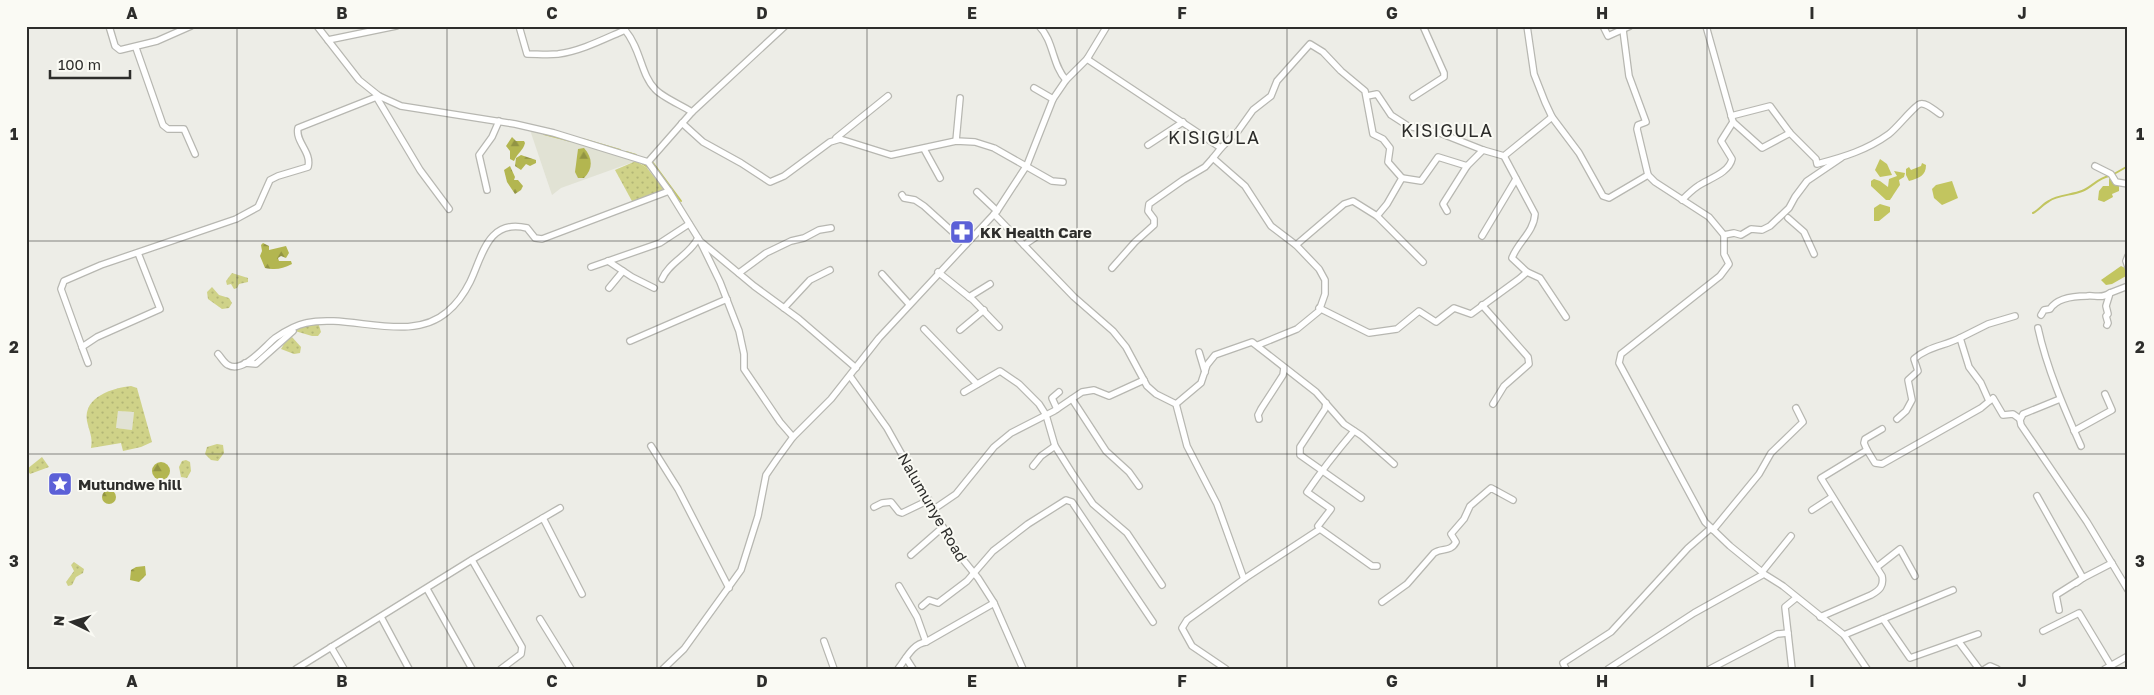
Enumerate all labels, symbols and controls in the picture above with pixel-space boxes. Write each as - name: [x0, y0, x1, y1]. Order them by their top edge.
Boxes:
- text: A: [126, 3, 138, 23]
- text: B: [336, 3, 348, 23]
- text: C: [546, 3, 558, 23]
- text: D: [756, 3, 768, 23]
- text: E: [967, 3, 977, 23]
- text: F: [1177, 3, 1187, 23]
- text: G: [1386, 3, 1398, 23]
- text: H: [1596, 3, 1608, 23]
- text: I: [1809, 3, 1815, 23]
- text: J: [2017, 3, 2027, 23]
- scale bar: [50, 48, 130, 80]
- text: 100 m: [58, 55, 101, 73]
- district label: KISIGULA: [1401, 119, 1493, 141]
- text: 1: [10, 124, 18, 144]
- text: 1: [2136, 124, 2144, 144]
- district label: KISIGULA: [1168, 126, 1260, 148]
- pharmacy icon: KK Health Care: [949, 219, 975, 245]
- place label: KK Health Care: [980, 223, 1092, 241]
- text: 2: [9, 337, 19, 357]
- text: 2: [2135, 337, 2145, 357]
- street label: Nalumunye Road: [895, 450, 971, 564]
- place icon: Mutundwe hill: [47, 471, 73, 497]
- place label: Mutundwe hill: [78, 475, 182, 493]
- text: 3: [9, 551, 19, 571]
- text: 3: [2135, 551, 2145, 571]
- north arrow: [48, 598, 98, 648]
- text: N: [50, 615, 67, 627]
- text: A: [126, 671, 138, 691]
- text: B: [336, 671, 348, 691]
- text: C: [546, 671, 558, 691]
- text: D: [756, 671, 768, 691]
- text: E: [967, 671, 977, 691]
- text: F: [1177, 671, 1187, 691]
- text: G: [1386, 671, 1398, 691]
- text: H: [1596, 671, 1608, 691]
- text: I: [1809, 671, 1815, 691]
- text: J: [2017, 671, 2027, 691]

